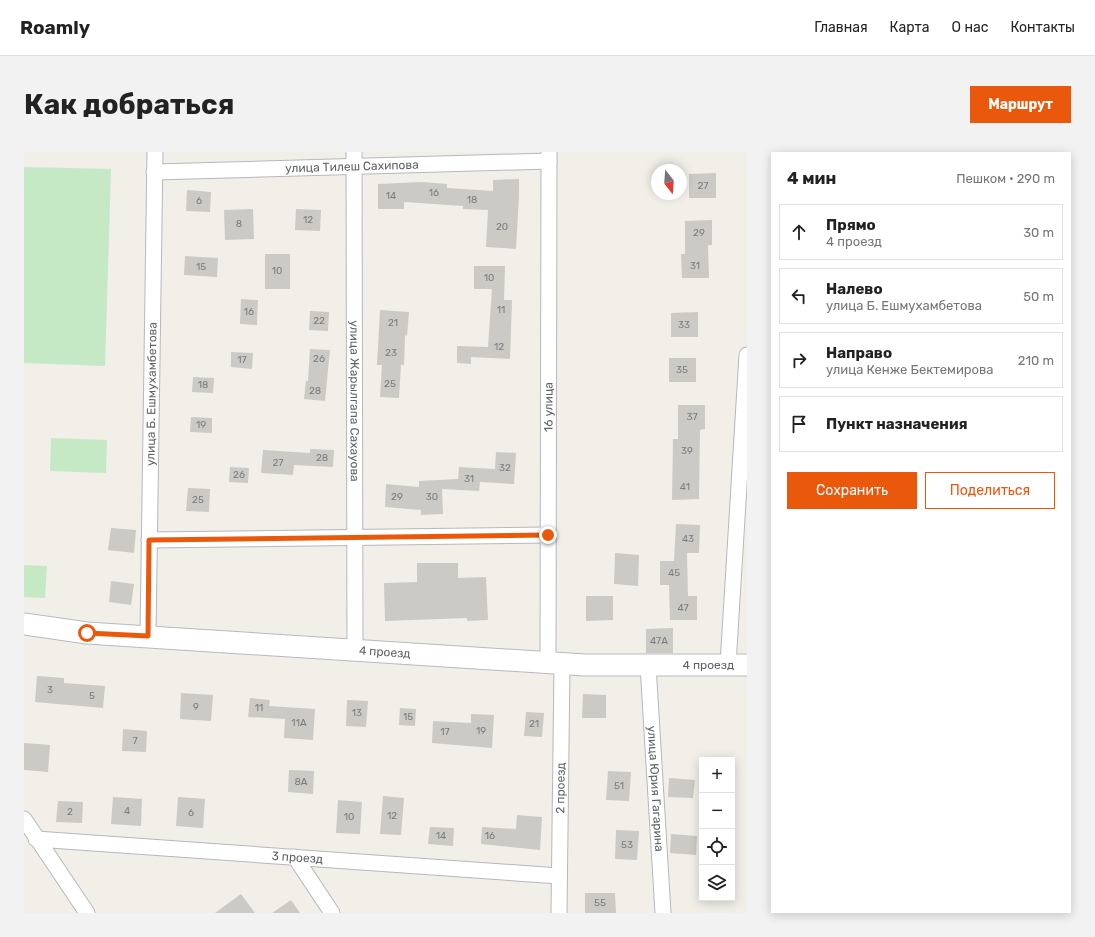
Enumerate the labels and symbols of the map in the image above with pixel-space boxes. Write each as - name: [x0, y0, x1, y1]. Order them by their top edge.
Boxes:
- street label: улица Тилеш Сахипова: [285, 158, 419, 175]
- north arrow: [651, 164, 687, 200]
- house number: 27: [698, 180, 709, 192]
- house number: 16: [429, 187, 439, 199]
- house number: 14: [386, 190, 396, 202]
- house number: 18: [467, 194, 477, 206]
- house number: 6: [196, 195, 202, 207]
- house number: 12: [303, 214, 313, 226]
- house number: 8: [236, 218, 242, 230]
- house number: 20: [496, 221, 508, 233]
- house number: 29: [693, 227, 705, 239]
- house number: 31: [690, 260, 700, 272]
- house number: 15: [196, 261, 206, 273]
- house number: 10: [272, 265, 282, 277]
- house number: 10: [484, 272, 494, 284]
- house number: 11: [497, 304, 505, 316]
- house number: 16: [244, 306, 254, 318]
- house number: 22: [313, 315, 325, 327]
- house number: 21: [388, 317, 398, 329]
- house number: 33: [678, 319, 690, 331]
- street label: улица Жарылгапа Сахауова: [347, 320, 362, 482]
- street label: улица Б. Ешмухамбетова: [143, 322, 160, 466]
- house number: 12: [494, 341, 504, 353]
- house number: 23: [385, 347, 397, 359]
- house number: 26: [313, 353, 325, 365]
- house number: 17: [237, 354, 247, 366]
- house number: 35: [676, 364, 688, 376]
- house number: 25: [384, 378, 396, 390]
- house number: 18: [198, 379, 208, 391]
- street label: 16 улица: [541, 382, 556, 432]
- house number: 28: [309, 385, 321, 397]
- house number: 37: [686, 411, 698, 423]
- house number: 19: [196, 419, 206, 431]
- house number: 39: [681, 445, 693, 457]
- house number: 28: [316, 452, 328, 464]
- house number: 27: [273, 457, 284, 469]
- house number: 32: [499, 462, 511, 474]
- house number: 26: [233, 469, 245, 481]
- house number: 31: [464, 473, 474, 485]
- house number: 41: [680, 481, 690, 493]
- house number: 29: [391, 491, 403, 503]
- house number: 30: [426, 491, 438, 503]
- house number: 25: [192, 494, 204, 506]
- route end: [539, 526, 557, 544]
- house number: 43: [682, 533, 694, 545]
- house number: 45: [668, 567, 680, 579]
- house number: 47: [677, 602, 689, 614]
- route start: [78, 624, 96, 642]
- house number: 47А: [650, 635, 668, 647]
- street label: 4 проезд: [359, 643, 411, 661]
- street label: 4 проезд: [683, 658, 734, 672]
- house number: 3: [47, 684, 53, 696]
- house number: 5: [89, 690, 95, 702]
- house number: 9: [193, 701, 199, 713]
- house number: 11: [255, 702, 263, 714]
- house number: 13: [352, 707, 362, 719]
- house number: 15: [403, 711, 413, 723]
- house number: 11А: [291, 717, 307, 729]
- house number: 21: [529, 718, 539, 730]
- house number: 19: [476, 725, 486, 737]
- street label: улица Юрия Гагарина: [645, 725, 666, 852]
- house number: 17: [440, 726, 450, 738]
- house number: 7: [132, 735, 138, 747]
- street label: 2 проезд: [553, 762, 568, 814]
- house number: 8А: [294, 776, 308, 788]
- house number: 51: [614, 780, 624, 792]
- house number: 4: [124, 805, 130, 817]
- house number: 2: [67, 806, 73, 818]
- house number: 6: [188, 807, 194, 819]
- house number: 12: [387, 810, 397, 822]
- house number: 10: [344, 811, 354, 823]
- house number: 14: [436, 830, 446, 842]
- house number: 16: [485, 830, 495, 842]
- house number: 53: [621, 839, 633, 851]
- street label: 3 проезд: [271, 849, 323, 866]
- house number: 55: [594, 897, 606, 909]

